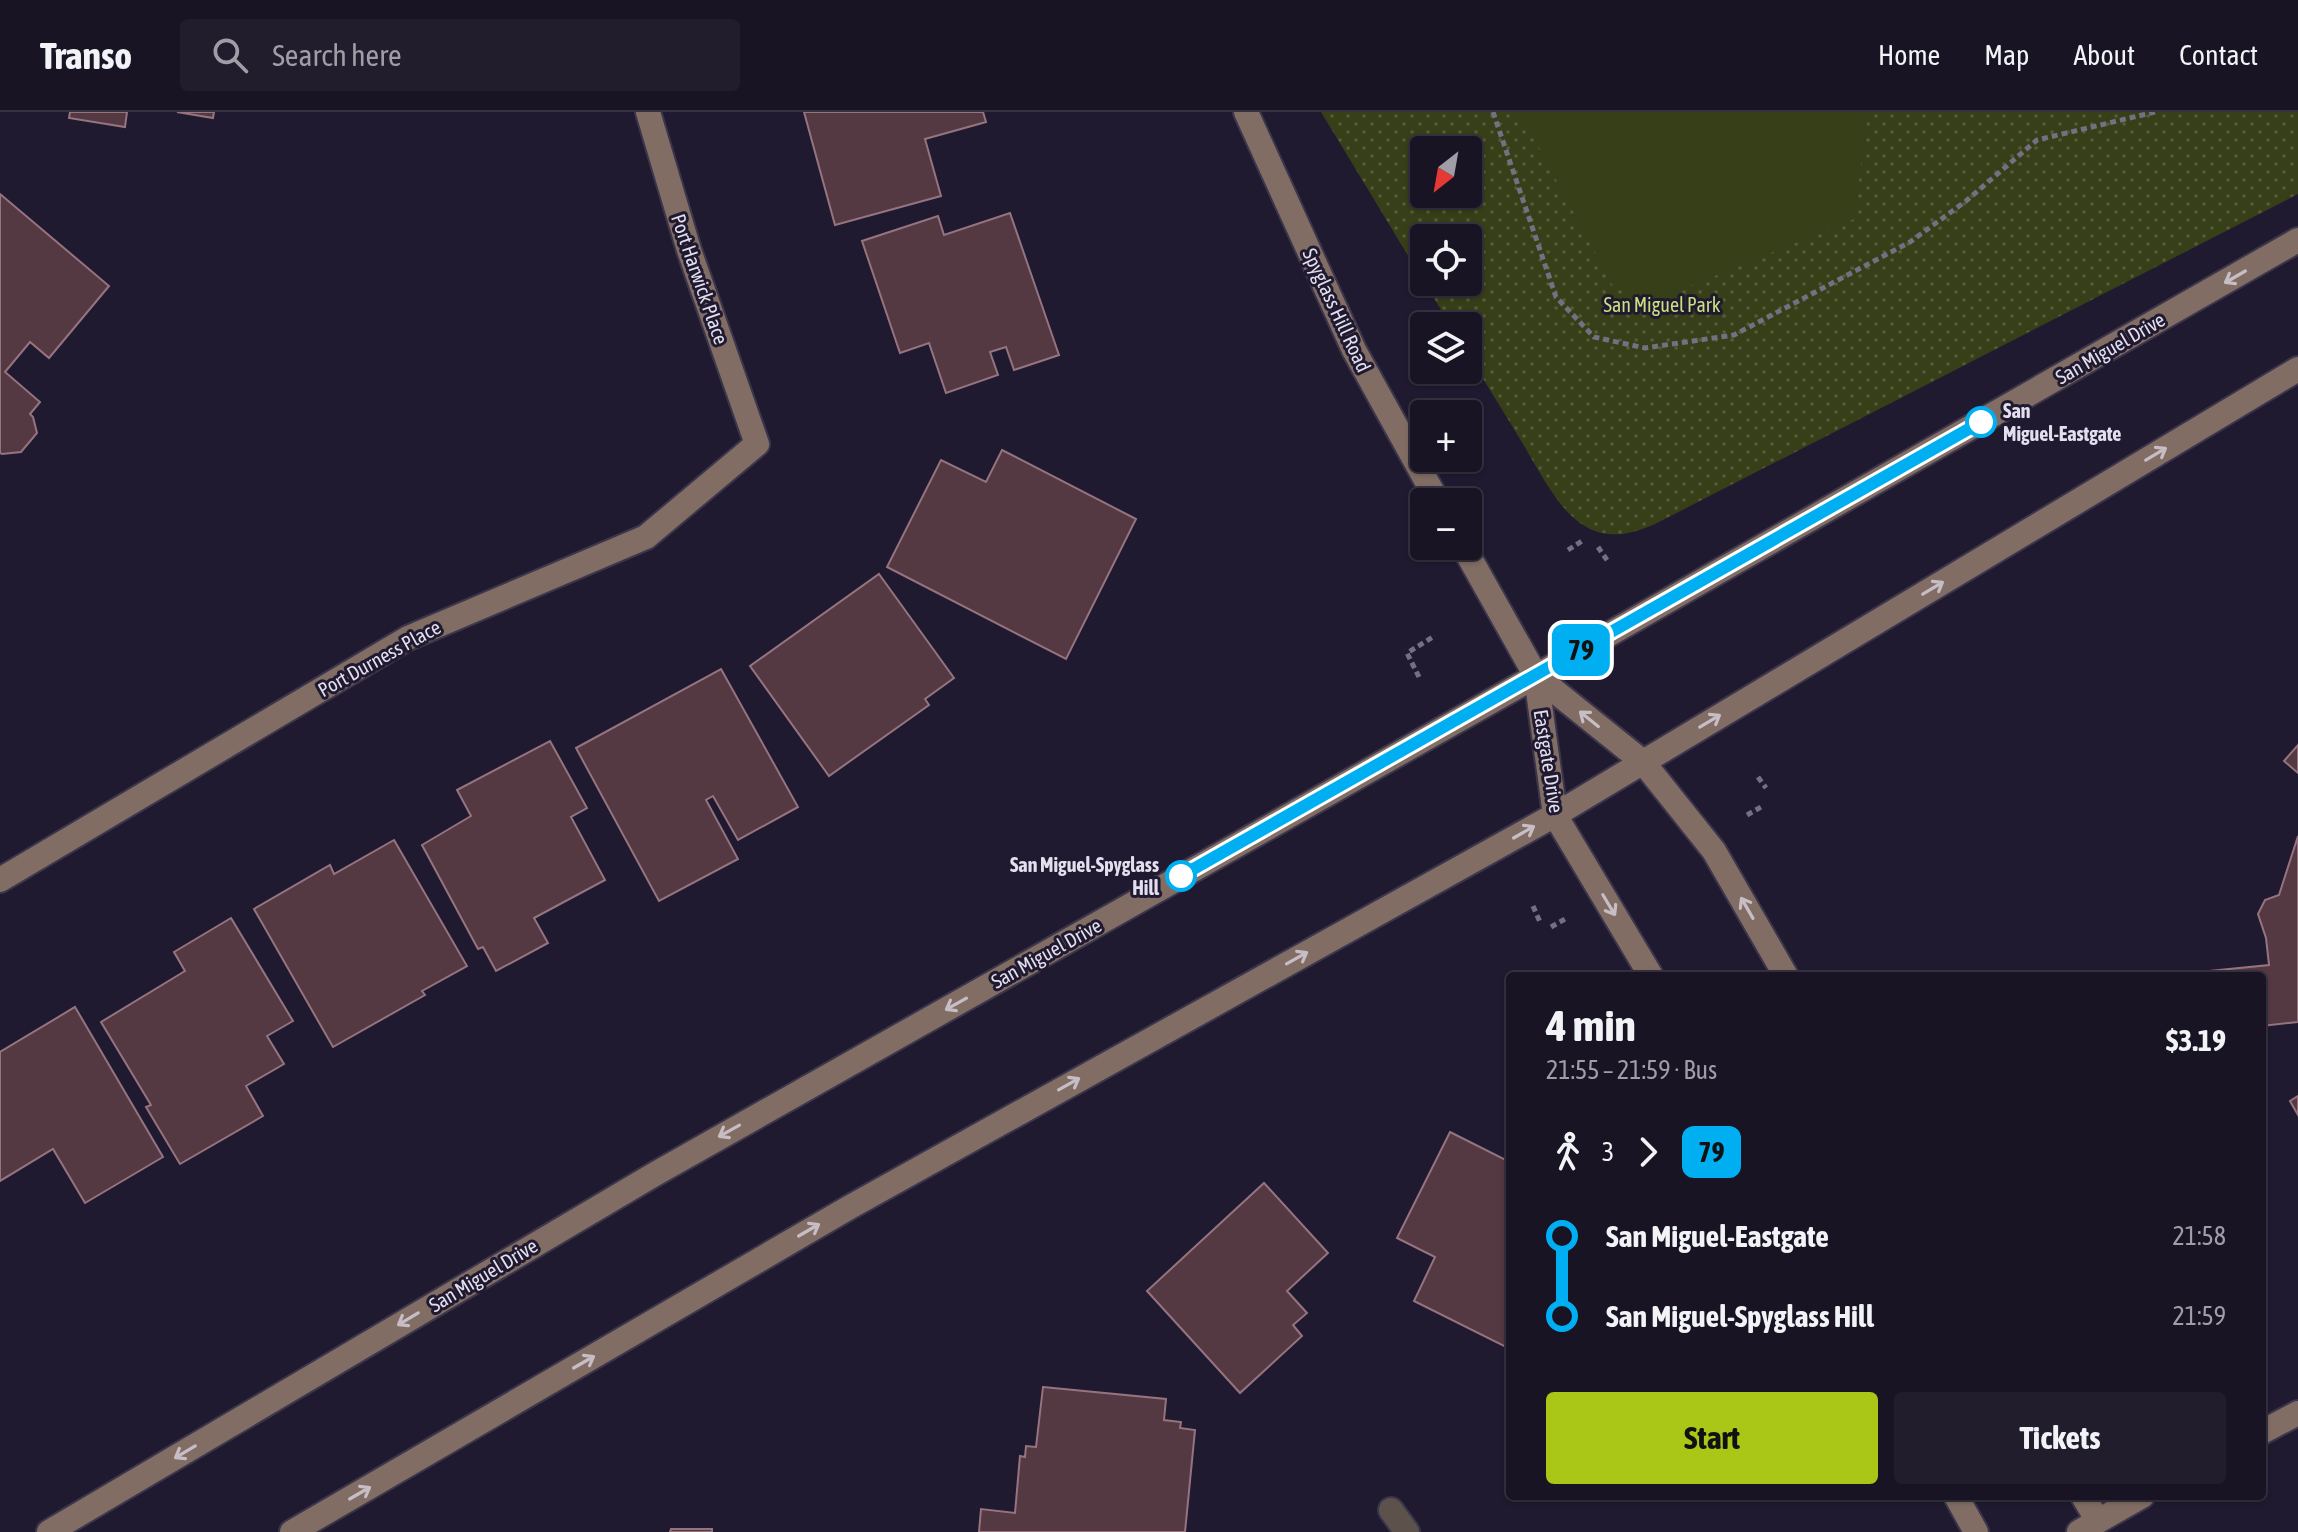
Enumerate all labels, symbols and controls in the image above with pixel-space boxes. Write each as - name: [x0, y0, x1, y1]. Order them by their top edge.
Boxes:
- search box: [180, 19, 740, 91]
- icon: search: [208, 33, 252, 77]
- text: Transo: [40, 34, 132, 77]
- text: Search here: [272, 38, 402, 72]
- text: Home: [1878, 39, 1940, 71]
- text: Map: [1984, 39, 2029, 71]
- text: About: [2073, 39, 2135, 71]
- text: Contact: [2179, 39, 2258, 71]
- north arrow: [1410, 136, 1482, 208]
- map controls: [1410, 136, 1482, 560]
- street label: Port Harwick Place: [667, 211, 733, 347]
- button: locate: [1410, 224, 1482, 296]
- street label: Spyglass Hill Road: [1298, 245, 1376, 375]
- one-way arrow: [2223, 270, 2247, 285]
- park label: San Miguel Park: [1604, 293, 1721, 316]
- street label: San Miguel Drive: [2051, 307, 2169, 389]
- button: layers: [1410, 312, 1482, 384]
- place label: San Miguel-Eastgate: [2003, 399, 2121, 445]
- button: +: [1410, 400, 1482, 472]
- marker: San Miguel-Eastgate: [1966, 407, 1996, 437]
- one-way arrow: [2144, 446, 2167, 462]
- button: −: [1410, 488, 1482, 560]
- one-way arrow: [1921, 579, 1944, 595]
- street label: Port Durness Place: [314, 615, 444, 701]
- line badge: 79: [1545, 624, 1617, 676]
- text: 79: [1568, 634, 1594, 666]
- street label: Eastgate Drive: [1529, 708, 1569, 814]
- one-way arrow: [1579, 710, 1600, 728]
- one-way arrow: [1698, 713, 1721, 729]
- one-way arrow: [1512, 824, 1536, 839]
- place label: San Miguel-Spyglass Hill: [1010, 853, 1160, 899]
- marker: San Miguel-Spyglass Hill: [1166, 861, 1196, 891]
- one-way arrow: [1602, 893, 1617, 917]
- one-way arrow: [1739, 897, 1755, 920]
- street label: San Miguel Drive: [987, 913, 1105, 993]
- one-way arrow: [1285, 950, 1308, 966]
- one-way arrow: [945, 996, 968, 1012]
- text: 4 min: [1546, 1000, 1636, 1050]
- text: $3.19: [2166, 1023, 2226, 1057]
- text: 21:55 – 21:59 · Bus: [1546, 1055, 1717, 1085]
- one-way arrow: [1057, 1076, 1081, 1091]
- one-way arrow: [718, 1124, 742, 1140]
- icon: walk: [1546, 1130, 1590, 1174]
- icon: forward: [1626, 1130, 1670, 1174]
- text: 79: [1698, 1136, 1725, 1168]
- text: 3: [1602, 1137, 1614, 1167]
- text: San Miguel-Eastgate: [1606, 1219, 1829, 1253]
- text: 21:58: [2172, 1221, 2226, 1251]
- one-way arrow: [797, 1222, 820, 1238]
- street label: San Miguel Drive: [425, 1234, 541, 1316]
- text: San Miguel-Spyglass Hill: [1606, 1299, 1874, 1333]
- text: 21:59: [2172, 1301, 2226, 1331]
- one-way arrow: [397, 1312, 420, 1328]
- one-way arrow: [572, 1354, 595, 1370]
- button: Start: [1546, 1392, 1878, 1484]
- button: Tickets: [1894, 1392, 2226, 1484]
- one-way arrow: [174, 1444, 197, 1460]
- one-way arrow: [348, 1485, 371, 1501]

